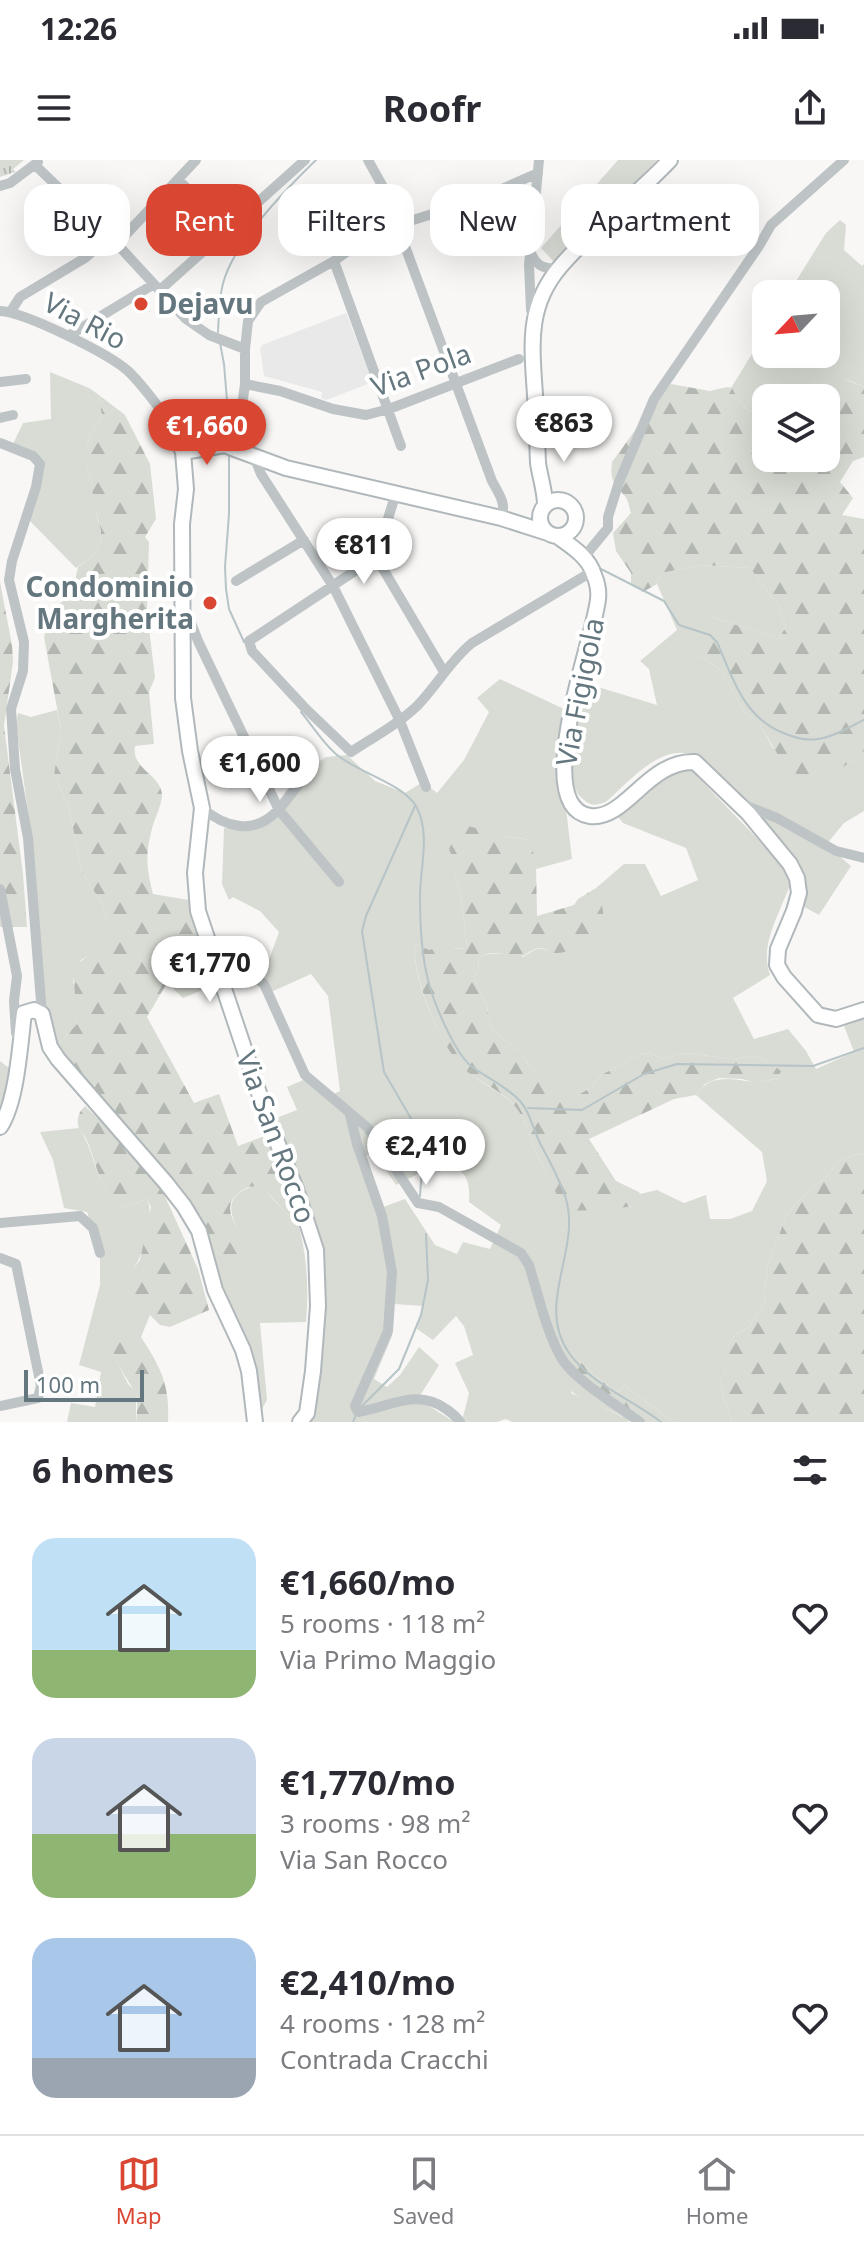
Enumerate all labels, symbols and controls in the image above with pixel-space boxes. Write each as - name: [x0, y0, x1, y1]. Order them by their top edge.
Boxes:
- text: 12:26: [40, 8, 117, 49]
- text: Roofr: [383, 84, 481, 133]
- icon: menu: [32, 86, 76, 130]
- icon: share: [788, 86, 832, 130]
- chip: Buy: [24, 184, 130, 256]
- chip: Rent: [146, 184, 262, 256]
- chip: Filters: [278, 184, 414, 256]
- chip: New: [430, 184, 545, 256]
- chip: Apartment: [561, 184, 759, 256]
- north arrow: [752, 280, 840, 368]
- map controls: [752, 280, 840, 472]
- street label: Via Rio: [37, 283, 134, 358]
- place label: Dejavu: [157, 284, 254, 322]
- marker: Dejavu: [132, 295, 150, 313]
- street label: Via Pola: [365, 333, 476, 405]
- button: layers: [752, 384, 840, 472]
- pin: €863: [517, 396, 611, 464]
- pin: €1,660: [142, 399, 272, 467]
- text: €863: [534, 404, 594, 440]
- text: €1,660: [166, 407, 248, 443]
- pin: €811: [317, 518, 411, 586]
- text: €811: [334, 526, 394, 562]
- place label: Condominio Margherita: [25, 567, 194, 637]
- marker: Condominio Margherita: [201, 594, 219, 612]
- street label: Via Figigola: [546, 614, 612, 769]
- pin: €1,600: [195, 736, 325, 804]
- text: €1,600: [219, 744, 301, 780]
- pin: €1,770: [145, 936, 275, 1004]
- text: €1,770: [169, 944, 251, 980]
- street label: Via San Rocco: [228, 1045, 326, 1228]
- pin: €2,410: [361, 1119, 491, 1187]
- text: €2,410: [385, 1127, 467, 1163]
- scale bar: [24, 1366, 144, 1402]
- text: 100 m: [36, 1369, 100, 1399]
- text: 6 homes: [32, 1447, 174, 1493]
- icon: filters: [788, 1448, 832, 1492]
- text: €1,660/mo: [280, 1559, 455, 1605]
- icon: home: [96, 1570, 192, 1666]
- icon: heart: [788, 1596, 832, 1640]
- text: 5 rooms · 118 m²: [280, 1605, 485, 1641]
- text: Via Primo Maggio: [280, 1641, 496, 1677]
- text: €1,770/mo: [280, 1759, 455, 1805]
- icon: home: [96, 1770, 192, 1866]
- icon: heart: [788, 1796, 832, 1840]
- text: 3 rooms · 98 m²: [280, 1805, 470, 1841]
- text: Via San Rocco: [280, 1841, 448, 1877]
- text: €2,410/mo: [280, 1959, 455, 2005]
- icon: home: [96, 1970, 192, 2066]
- icon: heart: [788, 1996, 832, 2040]
- text: 4 rooms · 128 m²: [280, 2005, 485, 2041]
- text: Contrada Cracchi: [280, 2041, 489, 2077]
- tab: Map: [116, 2152, 162, 2230]
- tab: Saved: [393, 2152, 454, 2230]
- tab: Home: [686, 2152, 748, 2230]

